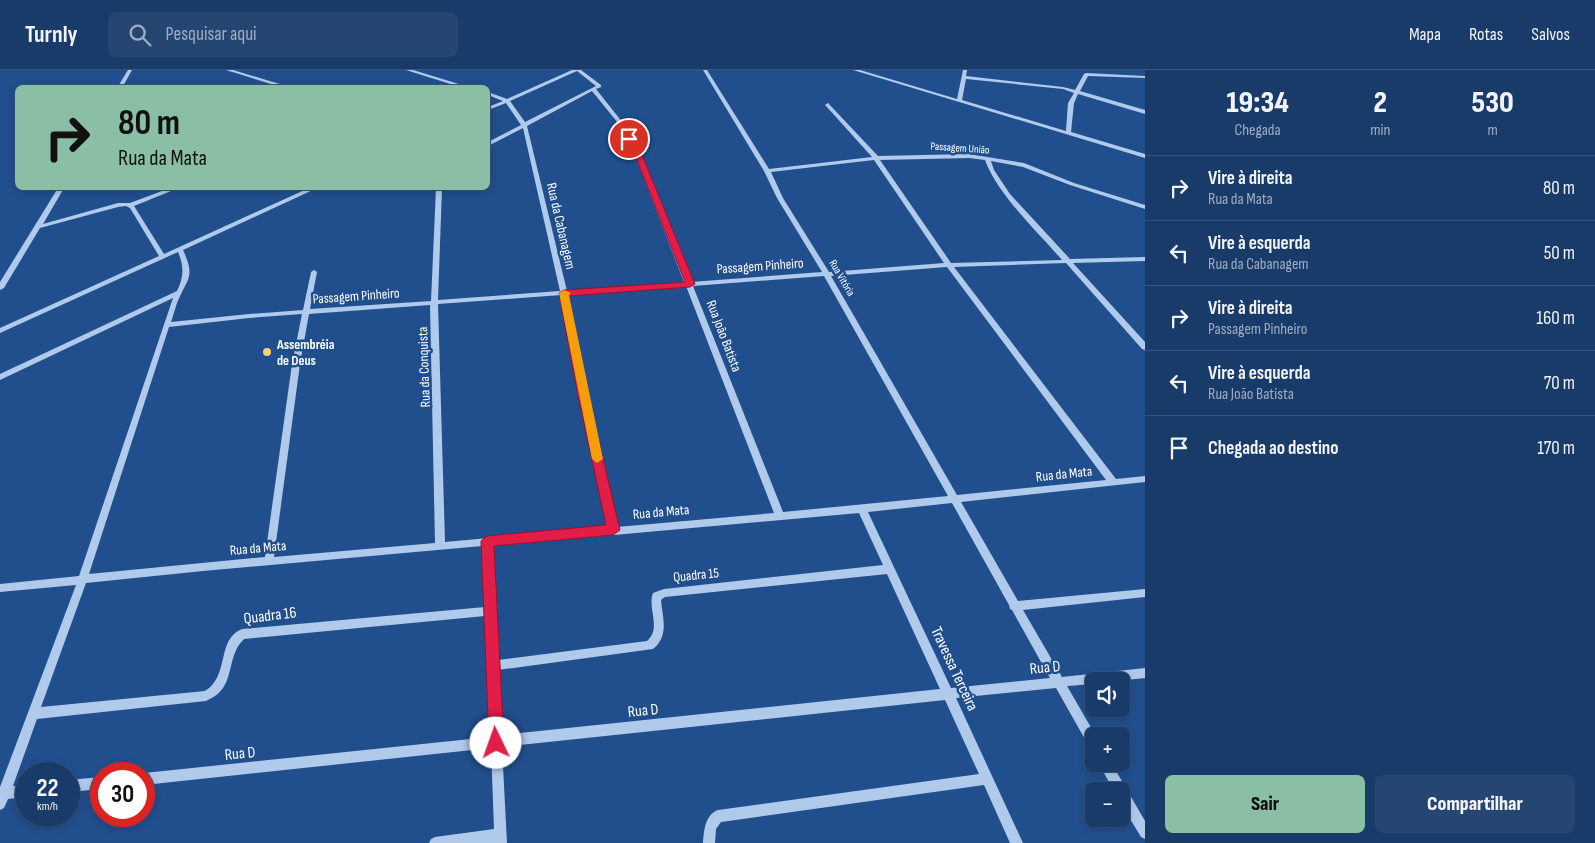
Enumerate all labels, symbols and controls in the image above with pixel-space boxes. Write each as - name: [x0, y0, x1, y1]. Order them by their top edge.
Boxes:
- search box: [108, 12, 458, 57]
- text: Turnly: [25, 20, 78, 49]
- icon: search: [126, 21, 154, 49]
- text: Pesquisar aqui: [166, 23, 257, 46]
- text: Mapa: [1409, 24, 1441, 45]
- text: Rotas: [1469, 24, 1503, 45]
- text: Salvos: [1531, 24, 1570, 45]
- text: 19:34: [1226, 85, 1289, 121]
- text: 2: [1373, 85, 1387, 121]
- text: 530: [1472, 85, 1514, 121]
- text: 80 m: [118, 102, 180, 145]
- icon: right: [35, 105, 100, 170]
- pin: [608, 118, 650, 160]
- text: Chegada: [1234, 121, 1281, 140]
- text: min: [1370, 121, 1390, 140]
- text: m: [1487, 121, 1498, 140]
- icon: arrive: [615, 125, 643, 153]
- street label: Passagem União: [930, 139, 990, 157]
- text: Rua da Mata: [118, 145, 207, 172]
- text: Vire à direita: [1208, 167, 1292, 190]
- icon: right: [1165, 174, 1193, 202]
- text: 80 m: [1543, 177, 1575, 200]
- street label: Rua da Cabanagem: [543, 181, 579, 271]
- text: Rua da Mata: [1208, 190, 1273, 209]
- text: Vire à esquerda: [1208, 232, 1310, 255]
- icon: left: [1165, 239, 1193, 267]
- text: 50 m: [1544, 242, 1575, 265]
- street label: Passagem Pinheiro: [716, 254, 804, 278]
- text: Rua da Cabanagem: [1208, 255, 1309, 274]
- street label: Rua Vitória: [826, 257, 858, 299]
- street label: Passagem Pinheiro: [312, 284, 400, 308]
- text: Vire à direita: [1208, 297, 1292, 320]
- street label: Rua João Batista: [703, 298, 745, 374]
- icon: right: [1165, 304, 1193, 332]
- text: 160 m: [1536, 307, 1575, 330]
- text: Passagem Pinheiro: [1208, 320, 1308, 339]
- street label: Rua da Conquista: [414, 326, 434, 408]
- place label: Assembréia de Deus: [276, 336, 335, 369]
- marker: Assembréia de Deus: [261, 346, 273, 358]
- text: Vire à esquerda: [1208, 362, 1310, 385]
- icon: left: [1165, 369, 1193, 397]
- text: 70 m: [1544, 372, 1575, 395]
- text: Rua João Batista: [1208, 385, 1294, 404]
- icon: arrive: [1165, 434, 1193, 462]
- text: Chegada ao destino: [1208, 437, 1338, 460]
- text: 170 m: [1537, 437, 1575, 460]
- street label: Rua da Mata: [1035, 463, 1093, 485]
- street label: Rua da Mata: [632, 501, 690, 523]
- street label: Rua da Mata: [229, 537, 287, 559]
- street label: Quadra 15: [672, 564, 720, 586]
- street label: Quadra 16: [243, 603, 297, 629]
- street label: Travessa Terceira: [926, 624, 982, 714]
- street label: Rua D: [1029, 657, 1061, 679]
- map controls: [1085, 672, 1130, 827]
- button: sound: [1085, 672, 1130, 717]
- street label: Rua D: [627, 700, 659, 722]
- position arrow: [469, 716, 521, 768]
- button: +: [1085, 727, 1130, 772]
- street label: Rua D: [224, 743, 256, 765]
- speed limit sign: 30: [90, 762, 155, 827]
- text: 22: [37, 773, 58, 804]
- button: Sair: [1165, 775, 1365, 833]
- button: Compartilhar: [1375, 775, 1575, 833]
- button: −: [1085, 782, 1130, 827]
- text: km/h: [37, 799, 58, 814]

